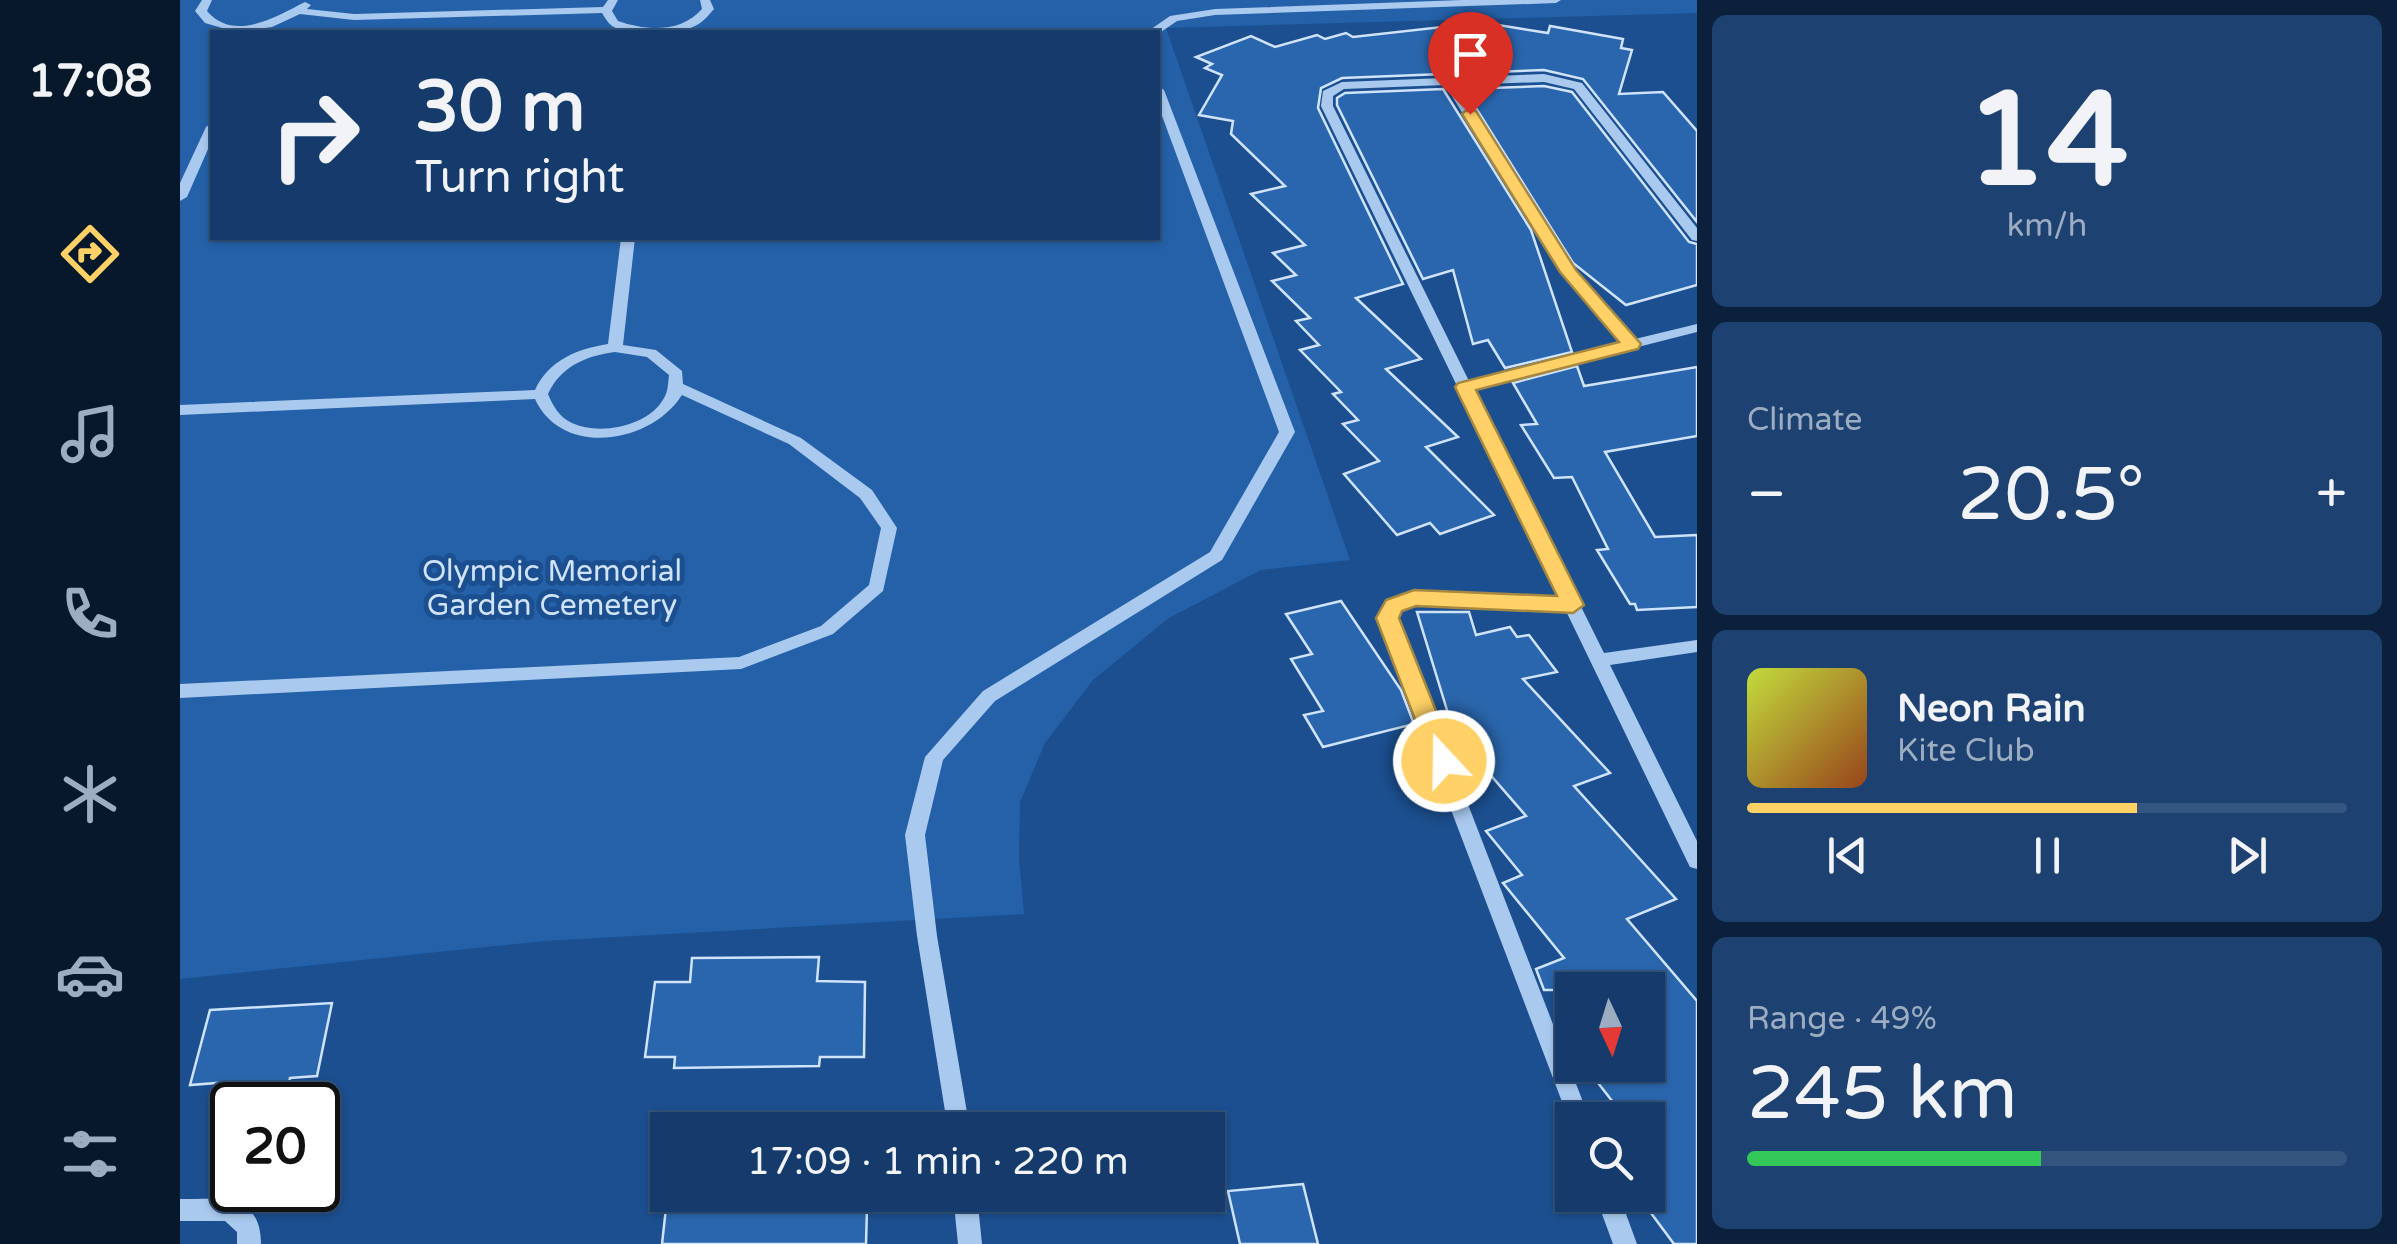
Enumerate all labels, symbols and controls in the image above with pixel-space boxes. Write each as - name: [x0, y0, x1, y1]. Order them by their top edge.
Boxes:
- pin: [1428, 12, 1513, 115]
- icon: arrive: [1443, 27, 1498, 82]
- text: 17:08: [28, 55, 152, 109]
- text: 14: [1965, 64, 2129, 220]
- text: 30 m: [415, 66, 585, 150]
- icon: right: [250, 70, 380, 200]
- text: Turn right: [415, 151, 624, 205]
- text: km/h: [2007, 207, 2087, 245]
- icon: directions: [55, 219, 125, 289]
- icon: music: [55, 399, 125, 469]
- text: Climate: [1747, 401, 1862, 439]
- text: 20.5°: [1957, 450, 2145, 540]
- text: −: [1747, 462, 1786, 528]
- text: +: [2316, 462, 2347, 528]
- park label: Olympic Memorial Garden Cemetery: [422, 553, 682, 624]
- icon: phone: [55, 579, 125, 649]
- text: Neon Rain: [1897, 686, 2086, 732]
- position arrow: [1392, 709, 1496, 813]
- text: Kite Club: [1897, 732, 2035, 770]
- icon: climate: [55, 759, 125, 829]
- icon: previous: [1820, 828, 1875, 883]
- icon: pause: [2020, 828, 2075, 883]
- icon: next: [2220, 828, 2275, 883]
- icon: car: [55, 939, 125, 1009]
- north arrow: [1555, 972, 1665, 1082]
- map controls: [1555, 972, 1665, 1212]
- text: Range · 49%: [1747, 1000, 1937, 1038]
- text: 245 km: [1747, 1049, 2018, 1139]
- speed limit sign: 20: [210, 1082, 340, 1212]
- button: search: [1555, 1102, 1665, 1212]
- icon: filters: [55, 1119, 125, 1189]
- text: 17:09 · 1 min · 220 m: [746, 1139, 1129, 1185]

